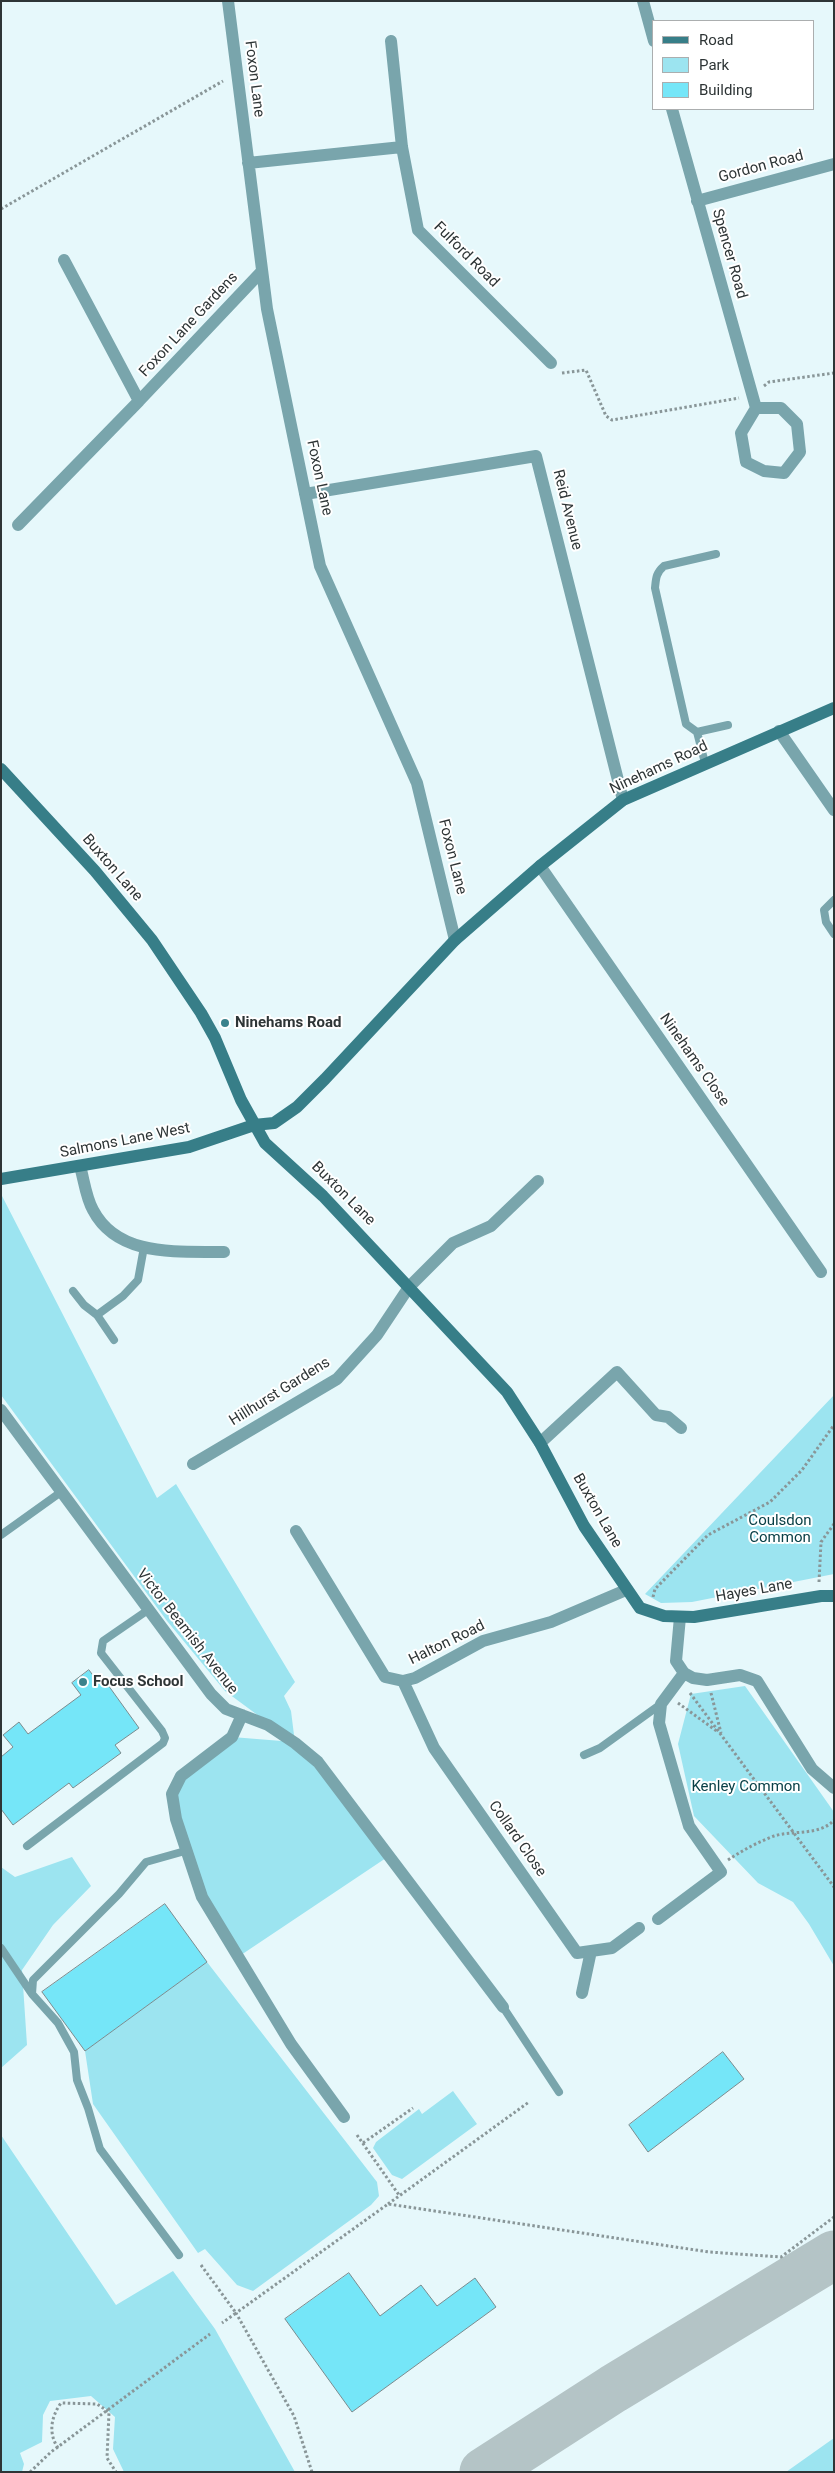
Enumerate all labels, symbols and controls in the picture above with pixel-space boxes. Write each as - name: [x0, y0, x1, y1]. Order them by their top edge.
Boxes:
- legend: [652, 20, 815, 110]
- text: Road: [699, 31, 733, 49]
- street label: Foxon Lane: [240, 40, 268, 118]
- text: Park: [699, 56, 729, 74]
- text: Building: [699, 81, 753, 99]
- street label: Gordon Road: [717, 147, 805, 187]
- street label: Spencer Road: [708, 207, 750, 301]
- street label: Fulford Road: [429, 218, 503, 292]
- street label: Foxon Lane Gardens: [136, 269, 242, 381]
- street label: Foxon Lane: [302, 439, 336, 517]
- street label: Reid Avenue: [548, 468, 586, 552]
- street label: Ninehams Road: [607, 737, 711, 799]
- street label: Foxon Lane: [434, 818, 470, 896]
- street label: Buxton Lane: [78, 831, 146, 905]
- street label: Ninehams Close: [655, 1010, 733, 1110]
- place label: Ninehams Road: [235, 1014, 341, 1032]
- marker: Ninehams Road: [219, 1017, 231, 1029]
- street label: Salmons Lane West: [58, 1120, 192, 1162]
- street label: Buxton Lane: [307, 1158, 379, 1230]
- street label: Hillhurst Gardens: [226, 1354, 334, 1430]
- street label: Buxton Lane: [568, 1471, 626, 1551]
- park label: Coulsdon Common: [748, 1512, 812, 1547]
- street label: Victor Beamish Avenue: [132, 1566, 242, 1698]
- street label: Hayes Lane: [714, 1575, 794, 1607]
- street label: Halton Road: [406, 1617, 488, 1669]
- place label: Focus School: [93, 1673, 184, 1691]
- marker: Focus School: [77, 1676, 89, 1688]
- park label: Kenley Common: [691, 1778, 801, 1796]
- street label: Collard Close: [484, 1798, 550, 1880]

